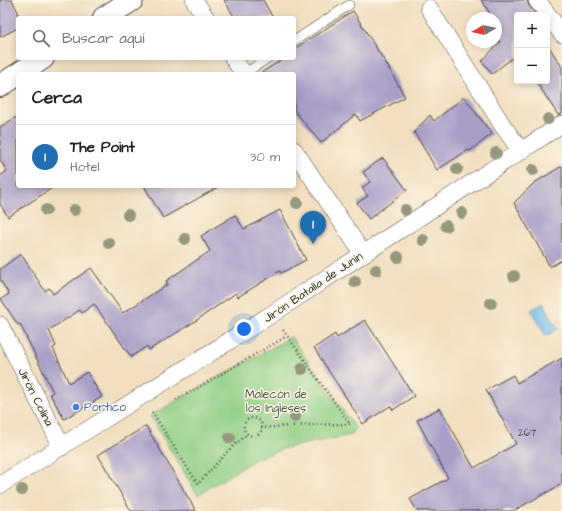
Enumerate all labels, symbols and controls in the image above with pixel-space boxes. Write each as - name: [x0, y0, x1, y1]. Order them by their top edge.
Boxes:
- north arrow: [466, 12, 502, 48]
- map controls: [514, 12, 550, 84]
- button: +: [514, 12, 550, 48]
- search box: [16, 16, 296, 60]
- icon: search: [30, 27, 52, 49]
- text: Buscar aquí: [62, 28, 144, 49]
- button: −: [514, 48, 550, 84]
- text: Cerca: [32, 86, 82, 110]
- text: The Point: [70, 137, 135, 158]
- text: 1: [44, 148, 46, 166]
- text: 30 m: [250, 148, 280, 166]
- text: Hotel: [70, 158, 100, 176]
- pin: 1: [300, 211, 326, 244]
- street label: Jirón Batalla de Junín: [260, 248, 366, 327]
- your location: [234, 319, 254, 339]
- street label: Jirón Colina: [14, 365, 58, 429]
- park label: Malecón de los Ingleses: [245, 386, 308, 418]
- place label: Portico: [84, 399, 126, 416]
- marker: Portico: [71, 402, 81, 412]
- house number: 267: [518, 426, 536, 440]

